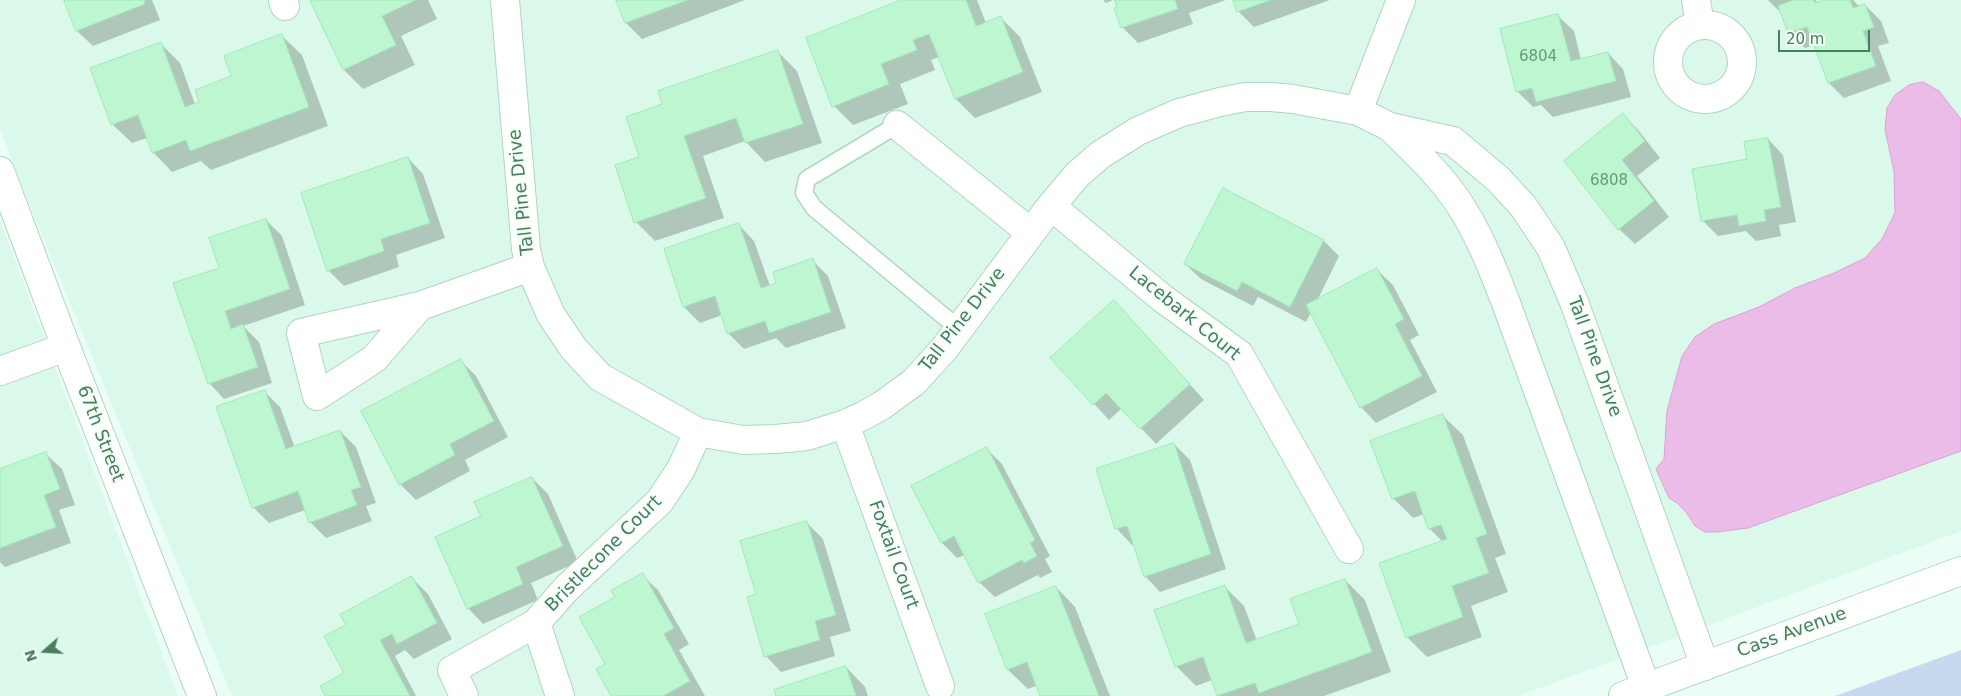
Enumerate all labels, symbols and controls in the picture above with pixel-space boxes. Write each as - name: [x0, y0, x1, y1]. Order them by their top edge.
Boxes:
- scale bar: [1781, 20, 1874, 52]
- text: 20 m: [1786, 30, 1824, 48]
- house number: 6804: [1519, 48, 1557, 66]
- street label: Tall Pine Drive: [505, 128, 539, 256]
- house number: 6808: [1590, 172, 1628, 190]
- street label: Lacebark Court: [1124, 262, 1244, 366]
- street label: Tall Pine Drive: [916, 264, 1010, 376]
- street label: Tall Pine Drive: [1562, 294, 1626, 420]
- street label: 67th Street: [72, 383, 128, 485]
- street label: Bristlecone Court: [541, 491, 667, 617]
- street label: Foxtail Court: [863, 498, 923, 612]
- street label: Cass Avenue: [1734, 603, 1850, 663]
- north arrow: [20, 626, 70, 676]
- text: N: [21, 648, 40, 664]

